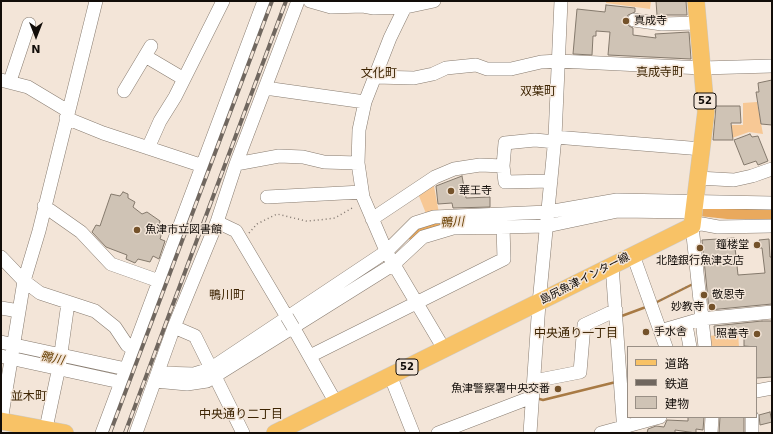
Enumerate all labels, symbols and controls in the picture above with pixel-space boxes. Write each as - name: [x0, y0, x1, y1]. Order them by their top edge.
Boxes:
- place label: 真成寺: [634, 14, 667, 28]
- north arrow: [16, 16, 56, 56]
- marker: 真成寺: [621, 16, 631, 26]
- text: N: [31, 42, 41, 55]
- district label: 真成寺町: [636, 66, 684, 80]
- district label: 文化町: [361, 67, 397, 81]
- district label: 双葉町: [520, 85, 556, 99]
- road number: 52: [694, 93, 716, 109]
- place label: 華王寺: [459, 184, 492, 198]
- marker: 華王寺: [446, 186, 456, 196]
- water label: 鴨川: [440, 215, 464, 231]
- place label: 魚津市立図書館: [145, 223, 222, 237]
- marker: 魚津市立図書館: [132, 225, 142, 235]
- place label: 鐘楼堂: [716, 238, 749, 252]
- marker: 鐘楼堂: [752, 240, 762, 250]
- marker: 北陸銀行魚津支店: [695, 243, 705, 253]
- street label: 島尻魚津インター線: [538, 251, 632, 307]
- place label: 北陸銀行魚津支店: [656, 254, 744, 268]
- place label: 敬恩寺: [712, 288, 745, 302]
- district label: 鴨川町: [209, 289, 245, 303]
- marker: 敬恩寺: [699, 290, 709, 300]
- place label: 妙教寺: [671, 300, 704, 314]
- marker: 妙教寺: [707, 302, 717, 312]
- place label: 手水舎: [654, 325, 687, 339]
- district label: 中央通り一丁目: [534, 327, 618, 341]
- marker: 手水舎: [641, 327, 651, 337]
- place label: 照善寺: [716, 327, 749, 341]
- marker: 照善寺: [752, 329, 762, 339]
- legend: [627, 346, 757, 418]
- water label: 鴨川: [39, 349, 65, 369]
- text: 道路: [665, 357, 689, 371]
- road number: 52: [396, 359, 418, 375]
- text: 鉄道: [665, 377, 689, 391]
- place label: 魚津警察署中央交番: [451, 382, 550, 396]
- marker: 魚津警察署中央交番: [553, 384, 563, 394]
- district label: 並木町: [11, 390, 47, 404]
- text: 建物: [665, 397, 689, 411]
- district label: 中央通り二丁目: [199, 408, 283, 422]

